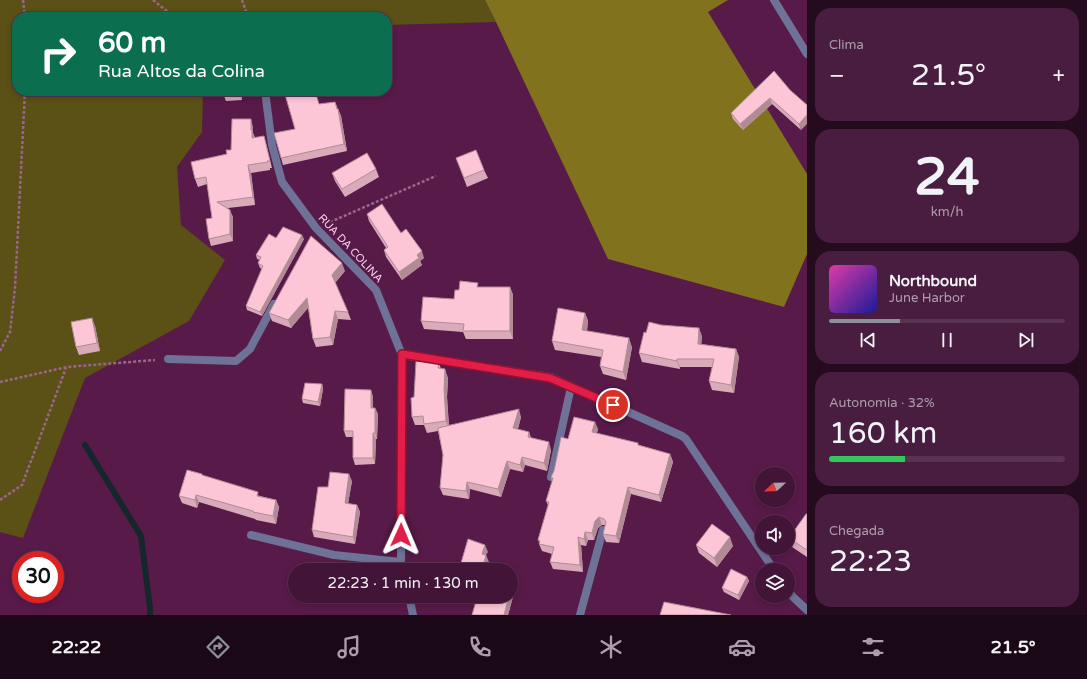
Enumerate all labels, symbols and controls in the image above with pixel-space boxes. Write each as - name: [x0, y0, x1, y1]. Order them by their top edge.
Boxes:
- text: 60 m: [98, 26, 166, 60]
- icon: right: [32, 28, 84, 80]
- text: Clima: [829, 37, 864, 53]
- text: 21.5°: [911, 57, 986, 94]
- text: Rua Altos da Colina: [98, 60, 265, 82]
- text: −: [829, 63, 845, 89]
- text: +: [1053, 63, 1065, 89]
- text: 24: [914, 146, 980, 209]
- text: km/h: [931, 204, 963, 220]
- street label: RUA DA COLINA: [316, 211, 386, 285]
- text: Northbound: [889, 272, 977, 290]
- text: June Harbor: [889, 290, 965, 306]
- icon: previous: [857, 329, 879, 351]
- icon: pause: [936, 329, 958, 351]
- icon: next: [1015, 329, 1037, 351]
- pin: [596, 388, 630, 422]
- icon: arrive: [602, 394, 624, 416]
- text: Autonomia · 32%: [829, 395, 935, 411]
- text: 160 km: [829, 415, 937, 452]
- north arrow: [755, 467, 795, 507]
- map controls: [755, 467, 795, 603]
- position arrow: [380, 514, 422, 556]
- button: sound: [755, 515, 795, 555]
- text: Chegada: [829, 523, 884, 539]
- text: 22:23: [829, 543, 912, 580]
- speed limit sign: 30: [12, 551, 64, 603]
- button: layers: [755, 563, 795, 603]
- text: 22:23 · 1 min · 130 m: [328, 574, 478, 592]
- icon: directions: [204, 633, 232, 661]
- icon: music: [335, 633, 363, 661]
- icon: phone: [466, 633, 494, 661]
- icon: climate: [597, 633, 625, 661]
- icon: car: [728, 633, 756, 661]
- icon: filters: [859, 633, 887, 661]
- text: 22:22: [52, 636, 101, 658]
- text: 21.5°: [990, 636, 1035, 658]

